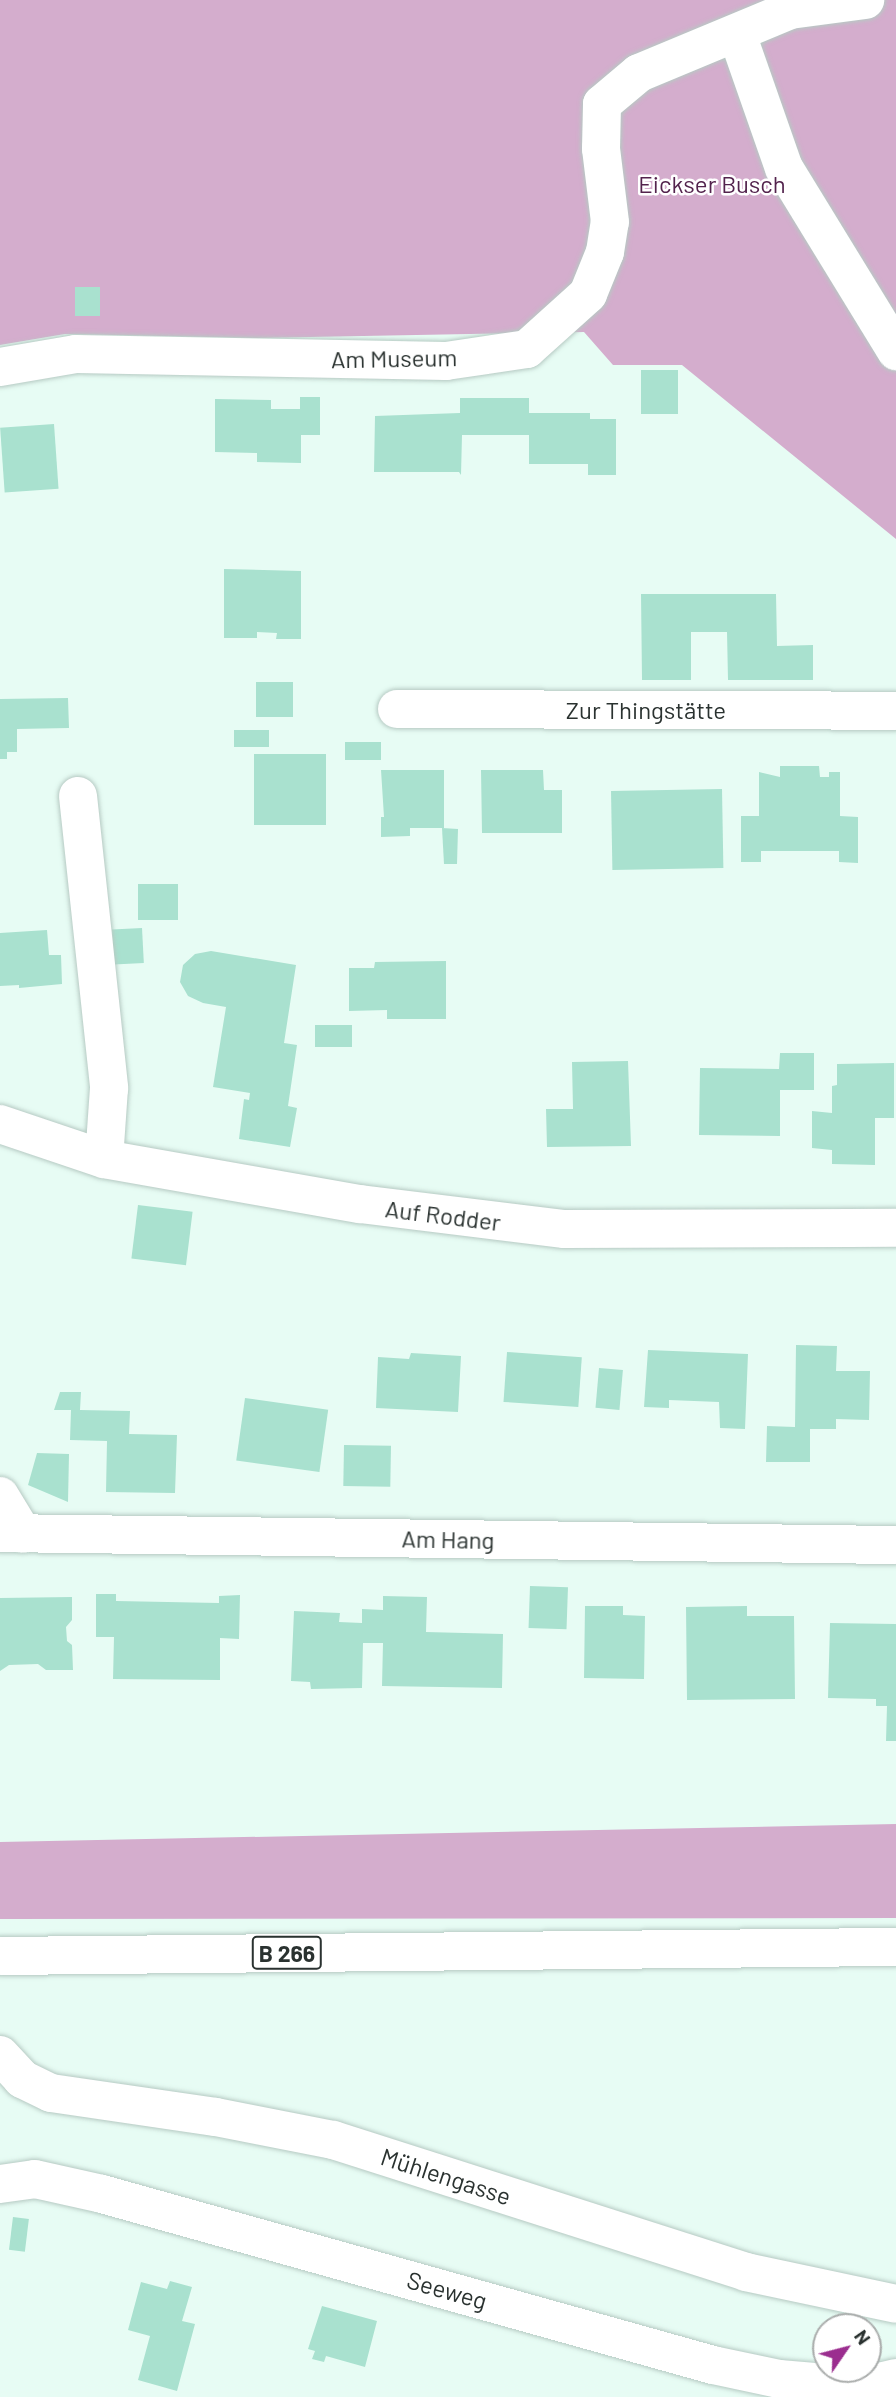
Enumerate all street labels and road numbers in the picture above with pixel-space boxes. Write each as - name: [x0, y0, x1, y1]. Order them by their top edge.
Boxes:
- street label: Am Museum: [331, 343, 457, 373]
- street label: Zur Thingstätte: [566, 696, 726, 724]
- street label: Auf Rodder: [384, 1194, 502, 1236]
- street label: Am Hang: [401, 1524, 495, 1554]
- road number: B 266: [250, 1934, 324, 1972]
- street label: Mühlengasse: [377, 2141, 515, 2211]
- street label: Seeweg: [404, 2265, 490, 2315]

